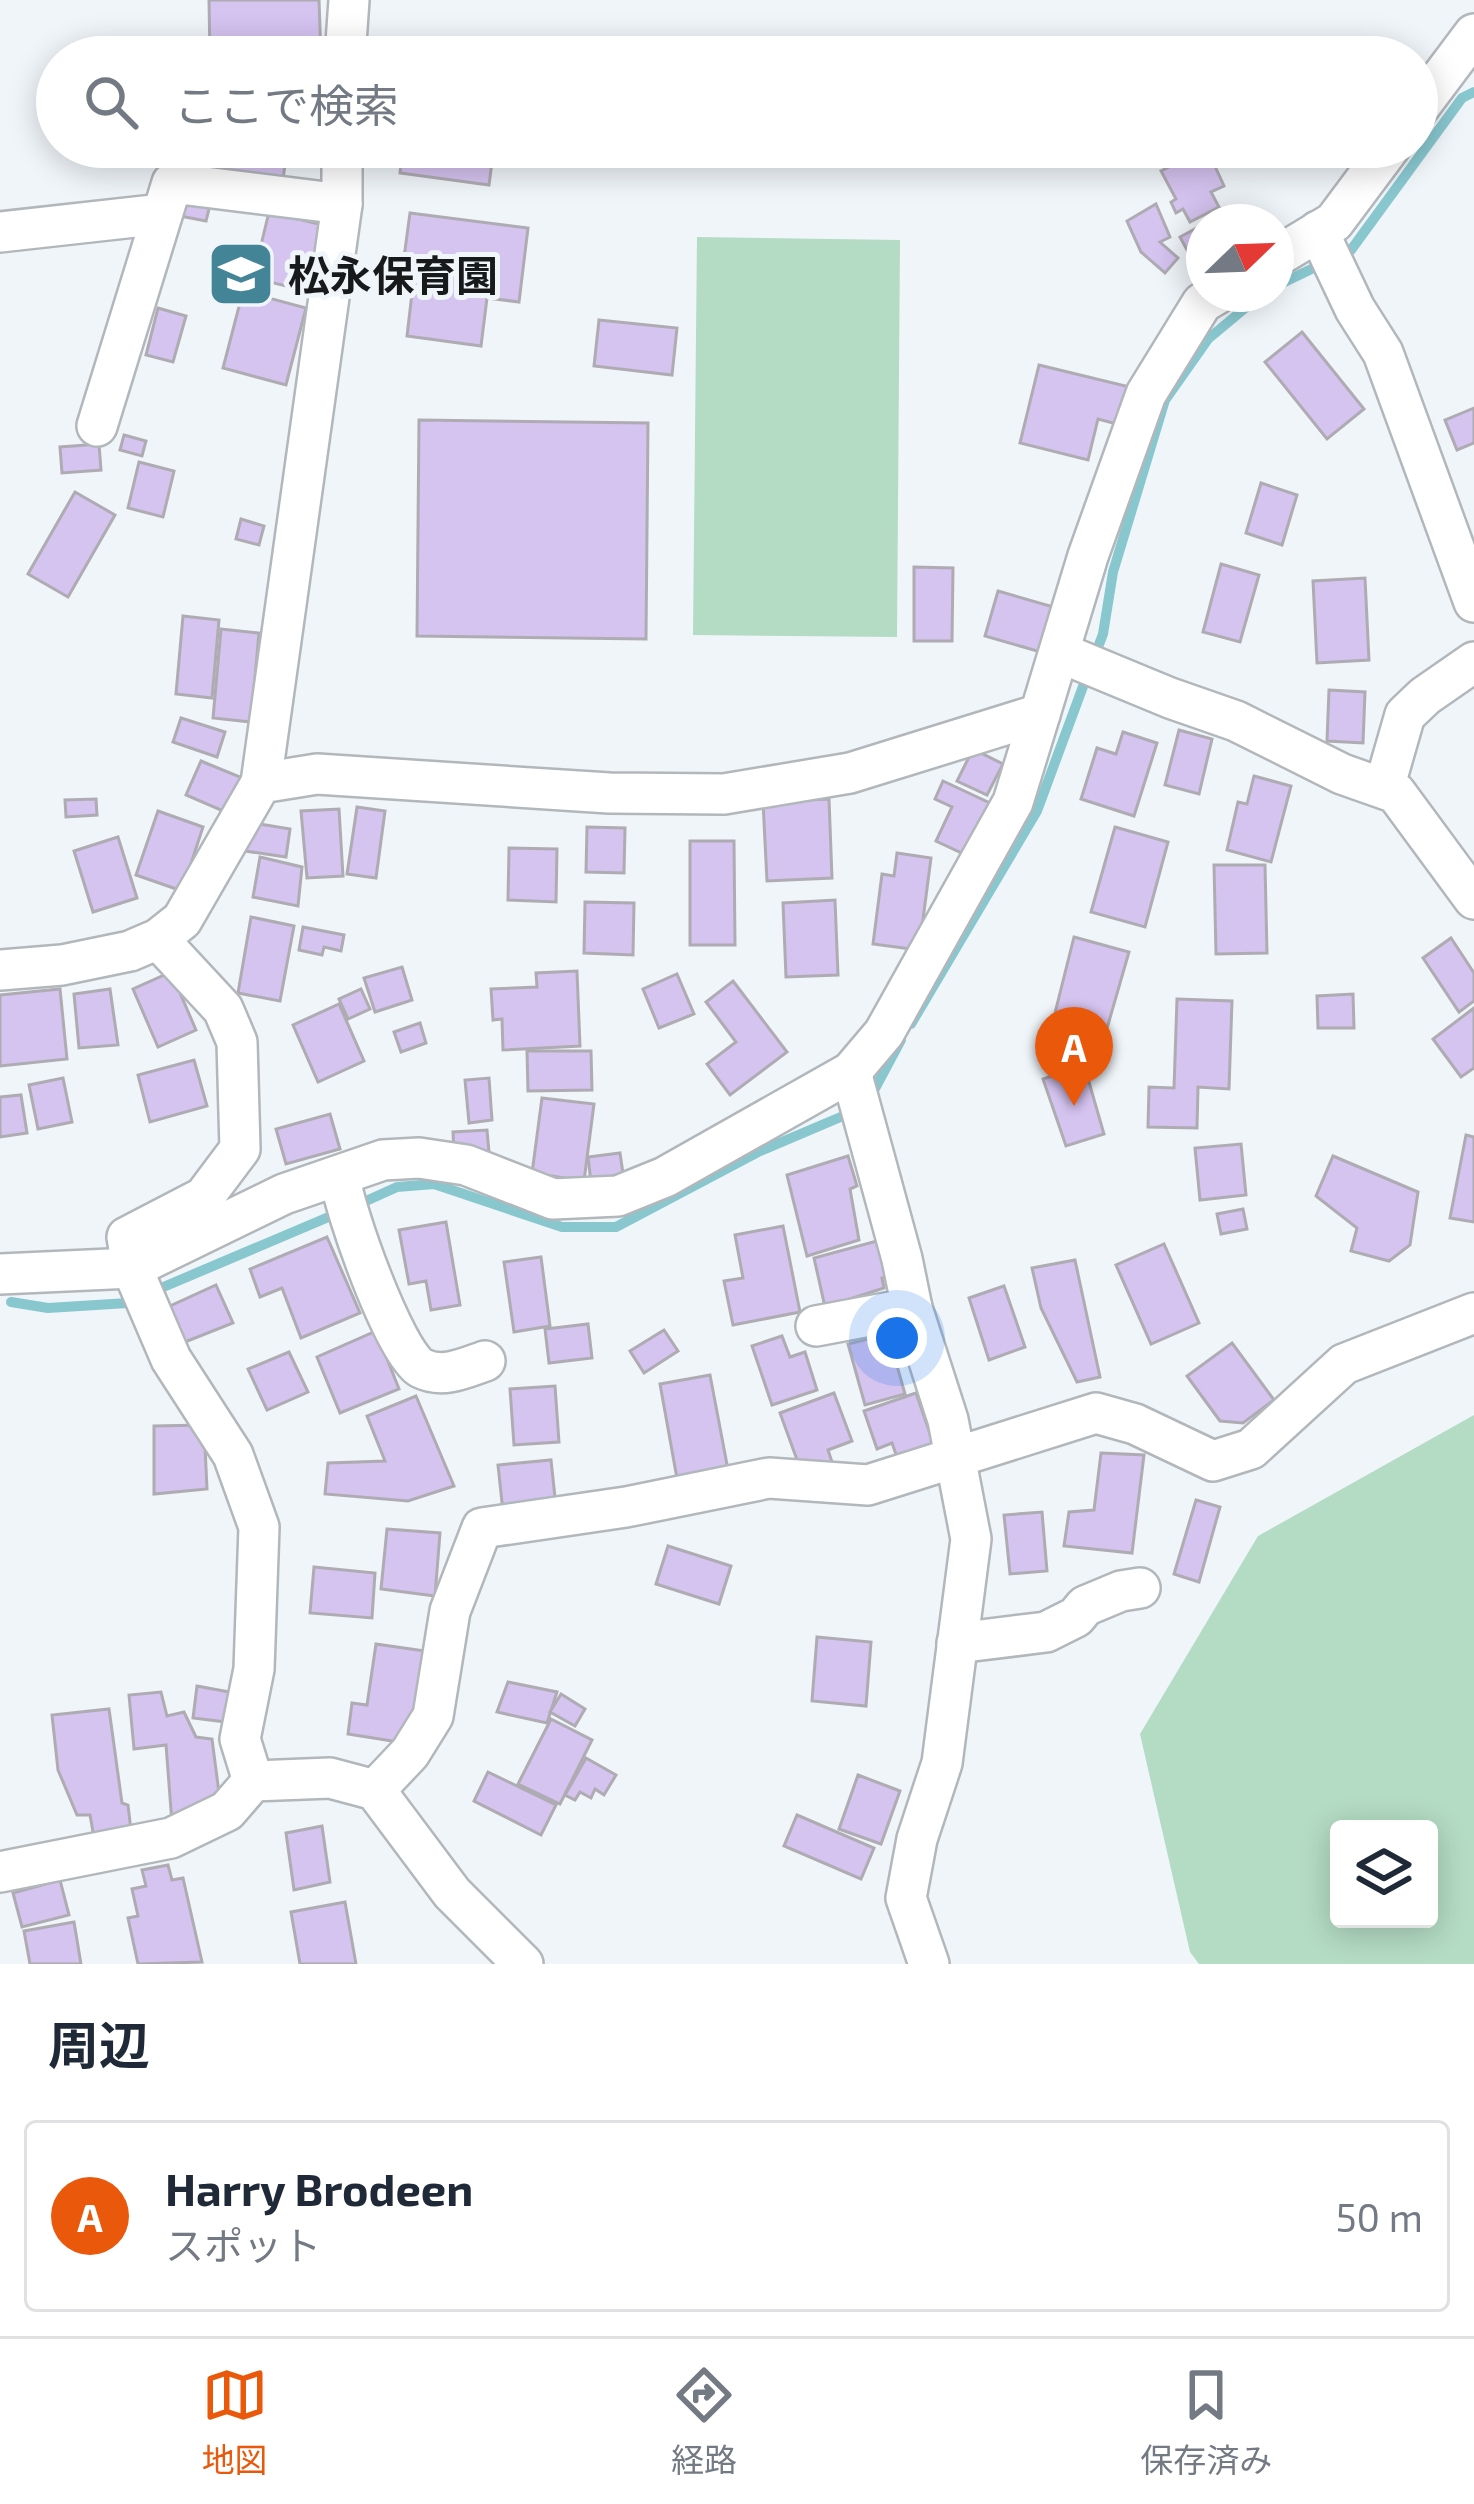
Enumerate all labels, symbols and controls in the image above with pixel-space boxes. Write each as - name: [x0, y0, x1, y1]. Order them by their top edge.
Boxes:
- search box: [36, 36, 1438, 168]
- icon: search: [78, 69, 144, 135]
- text: ここで検索: [174, 77, 399, 131]
- north arrow: [1186, 204, 1294, 312]
- school or university icon: 松永保育園: [206, 239, 276, 309]
- place label: 松永保育園: [288, 249, 498, 299]
- pin: A: [1035, 1007, 1113, 1106]
- your location: [867, 1308, 927, 1368]
- map controls: [1330, 1820, 1438, 1928]
- button: layers: [1330, 1820, 1438, 1928]
- text: 周辺: [48, 2013, 150, 2074]
- text: Harry Brodeen: [165, 2161, 473, 2215]
- text: A: [77, 2193, 103, 2240]
- text: 50 m: [1336, 2193, 1423, 2240]
- text: スポット: [165, 2221, 321, 2268]
- tab: 地図: [202, 2362, 268, 2482]
- tab: 経路: [671, 2362, 737, 2482]
- tab: 保存済み: [1140, 2362, 1272, 2482]

